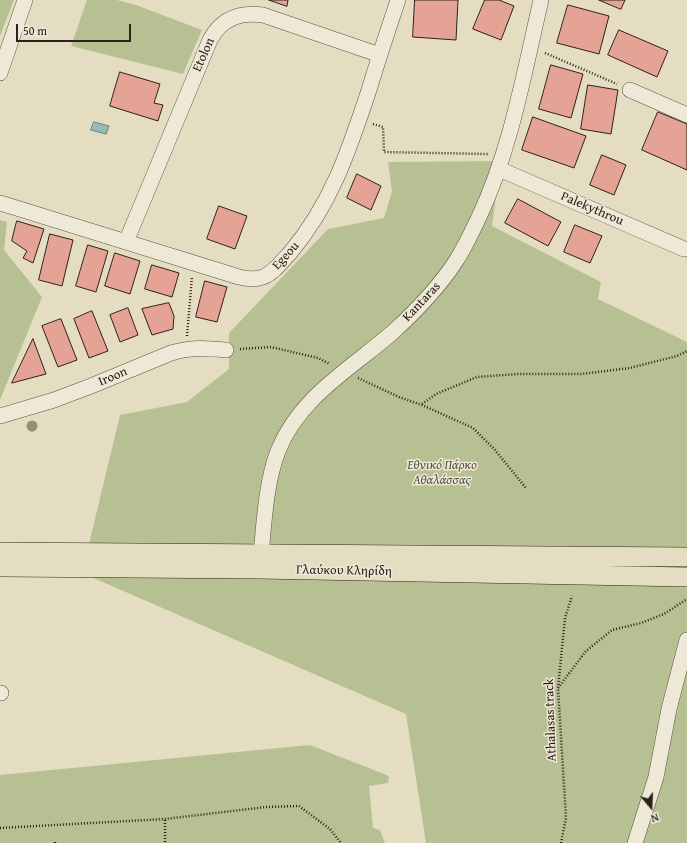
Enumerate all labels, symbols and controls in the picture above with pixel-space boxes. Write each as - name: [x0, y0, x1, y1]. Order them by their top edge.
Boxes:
- scale bar: [18, 16, 133, 42]
- text: 50 m: [23, 22, 47, 39]
- street label: Etolon: [190, 36, 218, 74]
- street label: Palekythrou: [558, 189, 626, 229]
- street label: Egeou: [269, 239, 303, 273]
- street label: Kantaras: [400, 279, 444, 325]
- street label: Iroon: [96, 364, 130, 390]
- park label: Εθνικό Πάρκο Αθαλάσσας: [407, 458, 477, 489]
- street label: Γλαύκου Κληρίδη: [296, 562, 392, 580]
- street label: Athalasas track: [542, 678, 560, 762]
- north arrow: [631, 787, 671, 827]
- text: N: [649, 810, 661, 827]

